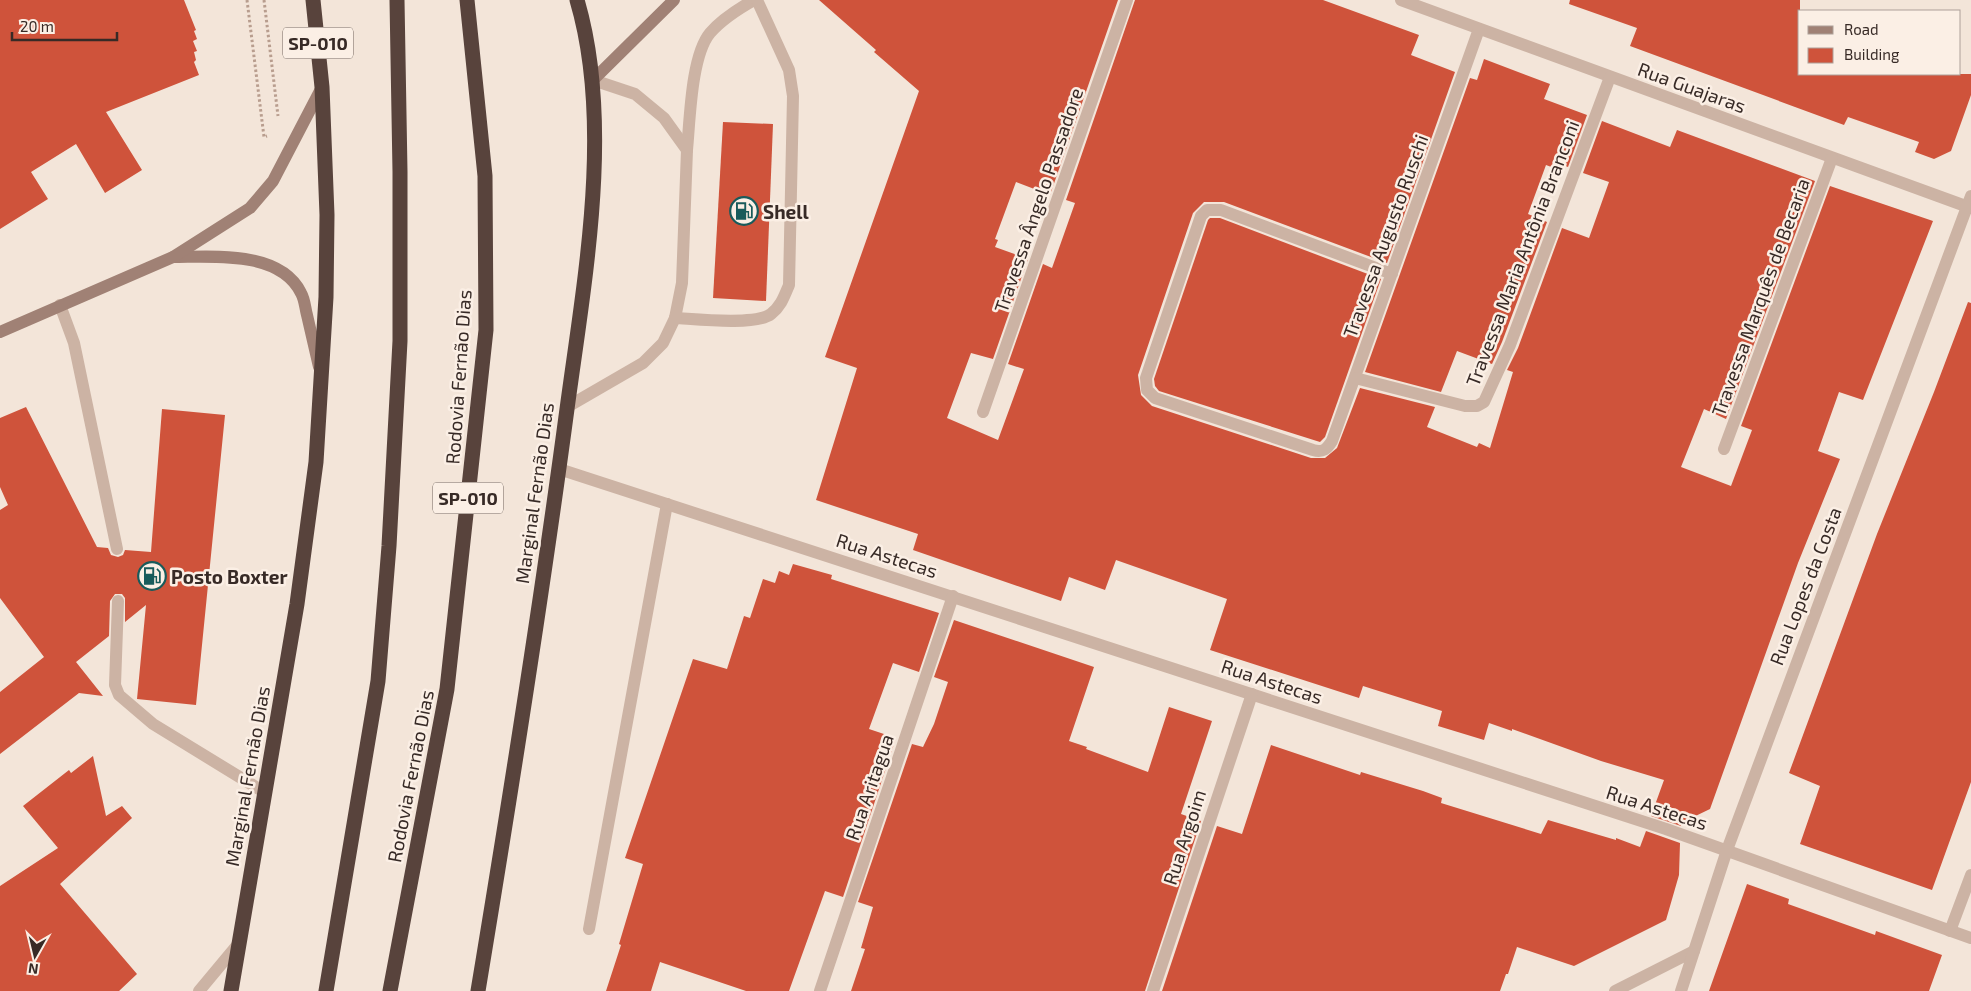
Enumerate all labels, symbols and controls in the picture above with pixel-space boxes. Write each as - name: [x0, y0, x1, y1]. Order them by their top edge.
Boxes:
- scale bar: [12, 10, 118, 42]
- legend: [1798, 10, 1961, 75]
- text: 20 m: [20, 17, 54, 35]
- text: Road: [1844, 20, 1879, 38]
- road number: SP-010: [283, 28, 353, 58]
- text: Building: [1844, 45, 1900, 63]
- street label: Rua Guajaras: [1635, 57, 1749, 117]
- street label: Travessa Ângelo Passadore: [989, 85, 1087, 315]
- street label: Travessa Maria Antônia Branconi: [1461, 117, 1583, 389]
- street label: Travessa Augusto Ruschi: [1338, 131, 1432, 341]
- street label: Travessa Marquês de Becaria: [1706, 175, 1814, 419]
- fuel station icon: Shell: [729, 196, 759, 226]
- place label: Shell: [763, 200, 810, 223]
- street label: Rodovia Fernão Dias: [440, 289, 476, 465]
- street label: Marginal Fernão Dias: [510, 401, 558, 585]
- road number: SP-010: [433, 482, 503, 514]
- street label: Rua Lopes da Costa: [1764, 504, 1846, 668]
- street label: Rua Astecas: [833, 528, 941, 582]
- fuel station icon: Posto Boxter: [137, 561, 167, 591]
- place label: Posto Boxter: [171, 565, 288, 588]
- street label: Rua Astecas: [1218, 654, 1326, 708]
- street label: Marginal Fernão Dias: [220, 684, 274, 868]
- street label: Rodovia Fernão Dias: [382, 688, 438, 864]
- street label: Rua Aritagua: [840, 731, 898, 843]
- street label: Rua Astecas: [1603, 780, 1711, 834]
- street label: Rua Argoim: [1158, 786, 1210, 888]
- north arrow: [10, 931, 60, 981]
- text: N: [27, 960, 39, 978]

